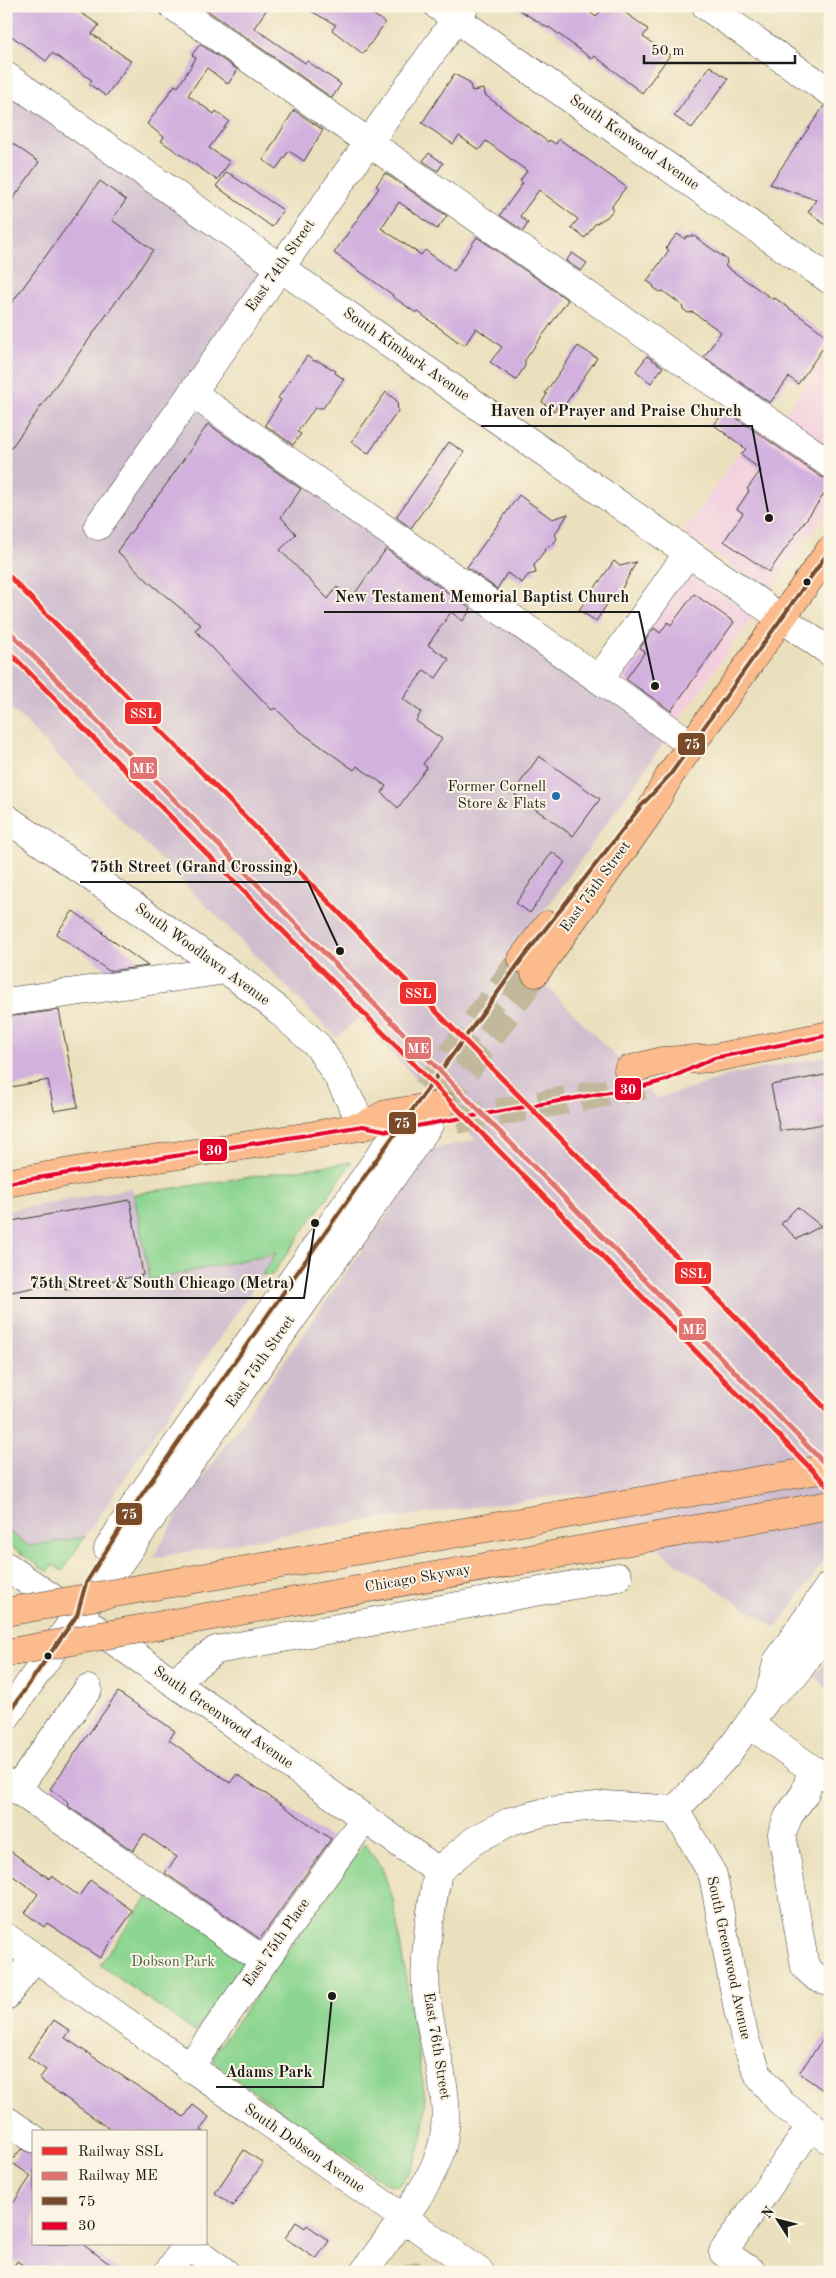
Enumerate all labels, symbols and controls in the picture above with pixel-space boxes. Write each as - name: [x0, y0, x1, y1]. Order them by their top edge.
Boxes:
- scale bar: [644, 32, 795, 64]
- text: 50 m: [651, 44, 685, 59]
- street label: South Kenwood Avenue: [567, 93, 702, 193]
- street label: East 74th Street: [244, 217, 318, 315]
- street label: South Kimbark Avenue: [340, 306, 472, 404]
- callout: Haven of Prayer and Praise Church: [481, 395, 752, 426]
- text: Haven of Prayer and Praise Church: [490, 404, 742, 420]
- unlabelled marker: [802, 577, 812, 587]
- callout: New Testament Memorial Baptist Church: [324, 581, 639, 612]
- text: New Testament Memorial Baptist Church: [335, 590, 629, 606]
- line badge: SSL: [124, 701, 162, 725]
- text: SSL: [130, 707, 156, 721]
- line badge: 75: [677, 732, 706, 756]
- text: 75: [684, 738, 700, 752]
- line badge: ME: [129, 756, 158, 780]
- text: ME: [132, 762, 154, 776]
- place label: Former Cornell Store & Flats: [447, 780, 546, 812]
- marker: Former Cornell Store & Flats: [550, 790, 562, 802]
- street label: East 75th Street: [558, 839, 634, 935]
- callout: 75th Street (Grand Crossing): [80, 851, 308, 882]
- text: 75th Street (Grand Crossing): [90, 859, 298, 876]
- street label: South Woodlawn Avenue: [132, 901, 272, 1009]
- line badge: SSL: [399, 981, 437, 1005]
- text: SSL: [405, 987, 431, 1001]
- line badge: ME: [404, 1036, 432, 1060]
- text: ME: [407, 1042, 429, 1056]
- line badge: 30: [614, 1077, 642, 1101]
- text: 30: [620, 1083, 636, 1097]
- line badge: 75: [388, 1111, 417, 1135]
- text: 75: [394, 1117, 410, 1131]
- line badge: 30: [199, 1138, 228, 1162]
- text: 30: [206, 1144, 222, 1158]
- line badge: SSL: [674, 1261, 712, 1285]
- callout: 75th Street & South Chicago (Metra): [20, 1267, 304, 1298]
- text: SSL: [680, 1267, 706, 1281]
- text: 75th Street & South Chicago (Metra): [30, 1275, 294, 1292]
- street label: East 75th Street: [224, 1313, 298, 1411]
- line badge: ME: [678, 1317, 707, 1341]
- text: ME: [682, 1323, 704, 1337]
- line badge: 75: [115, 1502, 143, 1526]
- text: 75: [121, 1508, 137, 1522]
- street label: Chicago Skyway: [364, 1562, 472, 1596]
- unlabelled marker: [43, 1651, 53, 1661]
- street label: South Greenwood Avenue: [150, 1664, 296, 1772]
- street label: South Greenwood Avenue: [703, 1875, 753, 2041]
- street label: East 75th Place: [241, 1896, 313, 1990]
- park label: Dobson Park: [131, 1955, 215, 1970]
- street label: East 76th Street: [420, 1991, 452, 2101]
- callout: Adams Park: [216, 2056, 323, 2087]
- text: Adams Park: [226, 2065, 313, 2081]
- street label: South Dobson Avenue: [241, 2102, 367, 2196]
- legend: [32, 2130, 208, 2246]
- text: Railway SSL: [78, 2145, 163, 2160]
- text: Railway ME: [78, 2169, 158, 2184]
- text: 75: [78, 2195, 95, 2210]
- north arrow: [754, 2196, 804, 2246]
- text: N: [759, 2204, 777, 2221]
- text: 30: [78, 2219, 95, 2234]

